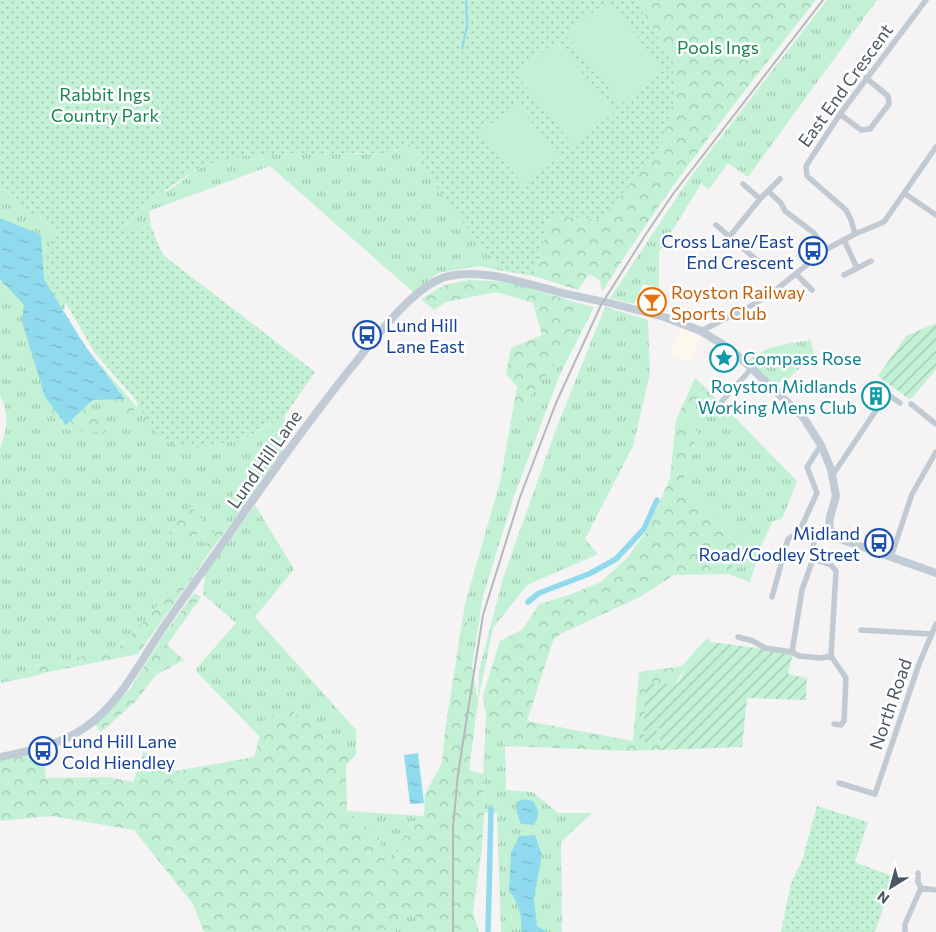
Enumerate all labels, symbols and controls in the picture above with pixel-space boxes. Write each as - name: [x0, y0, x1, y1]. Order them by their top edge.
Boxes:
- street label: East End Crescent: [793, 19, 897, 151]
- park label: Pools Ings: [677, 36, 759, 58]
- park label: Rabbit Ings Country Park: [51, 83, 159, 126]
- place label: Cross Lane/East End Crescent: [661, 230, 794, 273]
- bus stop icon: Cross Lane/East End Crescent: [798, 236, 828, 266]
- place label: Royston Railway Sports Club: [671, 281, 805, 324]
- bar icon: Royston Railway Sports Club: [637, 287, 667, 317]
- place label: Lund Hill Lane East: [386, 314, 465, 357]
- bus stop icon: Lund Hill Lane East: [352, 320, 382, 350]
- place icon: Compass Rose: [709, 343, 739, 373]
- place label: Compass Rose: [743, 347, 861, 369]
- place label: Royston Midlands Working Mens Club: [698, 375, 857, 418]
- building icon: Royston Midlands Working Mens Club: [861, 381, 891, 411]
- street label: Lund Hill Lane: [222, 406, 306, 512]
- place label: Midland Road/Godley Street: [699, 522, 860, 565]
- bus stop icon: Midland Road/Godley Street: [864, 528, 894, 558]
- street label: North Road: [864, 656, 916, 752]
- place label: Lund Hill Lane Cold Hiendley: [62, 730, 177, 773]
- bus stop icon: Lund Hill Lane Cold Hiendley: [28, 736, 58, 766]
- north arrow: [866, 862, 916, 912]
- text: N: [874, 888, 892, 908]

